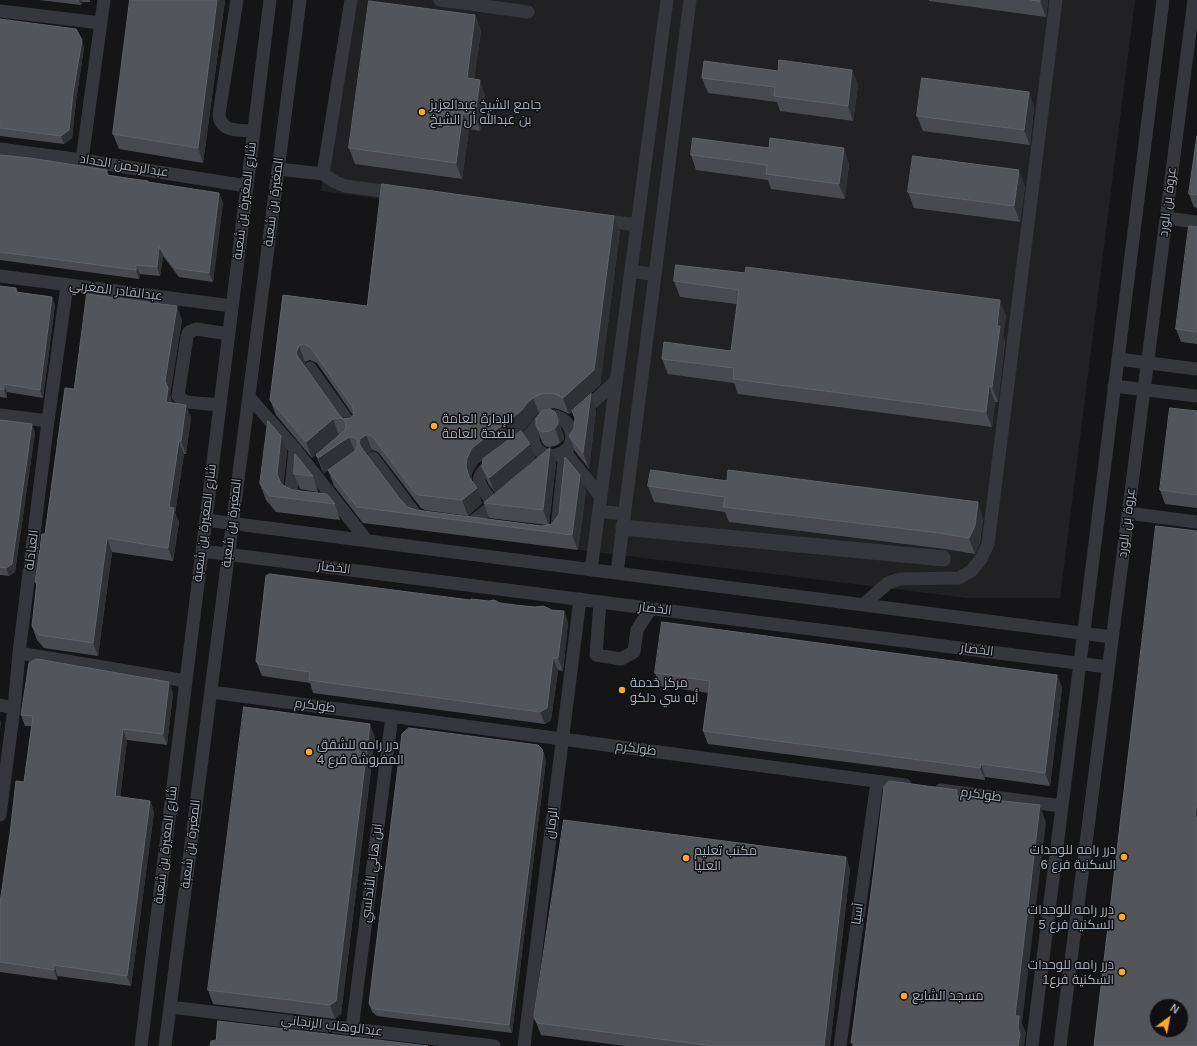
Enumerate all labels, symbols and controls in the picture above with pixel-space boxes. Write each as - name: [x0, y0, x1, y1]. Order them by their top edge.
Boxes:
- place label: جامع الشيخ عبدالعزيز بن عبدالله أل الشيخ: [430, 97, 541, 128]
- marker: جامع الشيخ عبدالعزيز بن عبدالله أل الشيخ: [417, 107, 427, 117]
- street label: شارع المغيرة بن شعبة: [230, 141, 260, 261]
- street label: عبدالرحمن الحداد: [78, 151, 170, 181]
- street label: المغيرة بن شعبة: [261, 157, 287, 247]
- street label: عروة بن الورد: [1156, 166, 1180, 238]
- street label: عبدالقادر المغربي: [68, 278, 164, 304]
- place label: الإدارة العامة للصحة العامة: [442, 411, 515, 442]
- marker: الإدارة العامة للصحة العامة: [429, 421, 439, 431]
- street label: شارع المغيرة بن شعبة: [190, 463, 220, 583]
- street label: المغيرة بن شعبة: [219, 478, 245, 568]
- street label: عروة بن الورد: [1115, 487, 1139, 559]
- street label: العبادلة: [22, 529, 42, 571]
- street label: الخضار: [317, 558, 351, 578]
- street label: الخضار: [638, 599, 672, 619]
- street label: الخضار: [960, 640, 994, 660]
- place label: مركز خدمة أيه سي دلكو: [630, 675, 699, 706]
- marker: مركز خدمة أيه سي دلكو: [617, 685, 627, 695]
- street label: طولكرم: [293, 695, 337, 717]
- place label: درر رامه للشقق المفروشة فرع 4: [317, 737, 404, 768]
- street label: طولكرم: [614, 738, 658, 760]
- marker: درر رامه للشقق المفروشة فرع 4: [304, 747, 314, 757]
- street label: طولكرم: [959, 784, 1003, 806]
- street label: شارع المغيرة بن شعبة: [151, 785, 181, 905]
- street label: المغيرة بن شعبة: [178, 799, 204, 889]
- street label: الرمان: [542, 806, 562, 840]
- street label: ابن هاني الأندلسي: [358, 823, 386, 923]
- place label: درر رامه للوحدات السكنية فرع 6: [1030, 842, 1116, 873]
- place label: مكتب تعليم العليا: [694, 843, 757, 874]
- marker: درر رامه للوحدات السكنية فرع 6: [1119, 852, 1129, 862]
- marker: مكتب تعليم العليا: [681, 853, 691, 863]
- street label: آسيا: [849, 902, 867, 926]
- place label: درر رامه للوحدات السكنية فرع 5: [1028, 902, 1114, 933]
- marker: درر رامه للوحدات السكنية فرع 5: [1117, 912, 1127, 922]
- place label: درر رامه للوحدات السكنية فرع1: [1028, 957, 1114, 988]
- marker: درر رامه للوحدات السكنية فرع1: [1117, 967, 1127, 977]
- place label: مسجد الشايع: [912, 988, 984, 1004]
- marker: مسجد الشايع: [899, 991, 909, 1001]
- north arrow: [1149, 998, 1189, 1038]
- text: N: [1168, 1001, 1181, 1016]
- street label: عبدالوهاب الزنجاني: [280, 1012, 384, 1040]

